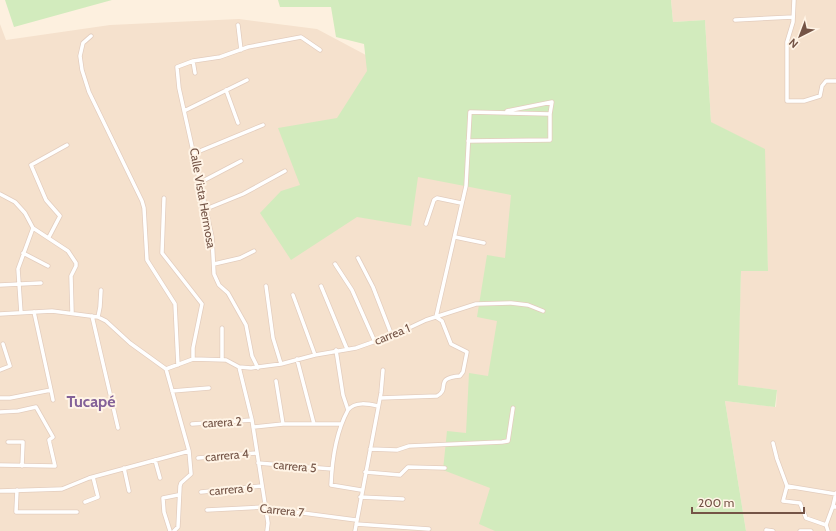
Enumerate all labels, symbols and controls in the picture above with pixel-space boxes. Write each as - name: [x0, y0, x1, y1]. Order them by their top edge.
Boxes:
- north arrow: [780, 16, 820, 56]
- text: N: [786, 36, 801, 51]
- street label: Calle Vista Hermosa: [187, 147, 219, 250]
- street label: carrea 1: [372, 320, 412, 348]
- district label: Tucapé: [66, 392, 116, 411]
- street label: carera 2: [202, 413, 242, 431]
- street label: carrera 4: [204, 446, 250, 464]
- street label: carrera 5: [273, 457, 317, 475]
- street label: carrera 6: [209, 480, 254, 498]
- scale bar: [692, 489, 804, 515]
- text: 200 m: [698, 495, 734, 510]
- street label: Carrera 7: [259, 500, 305, 520]

